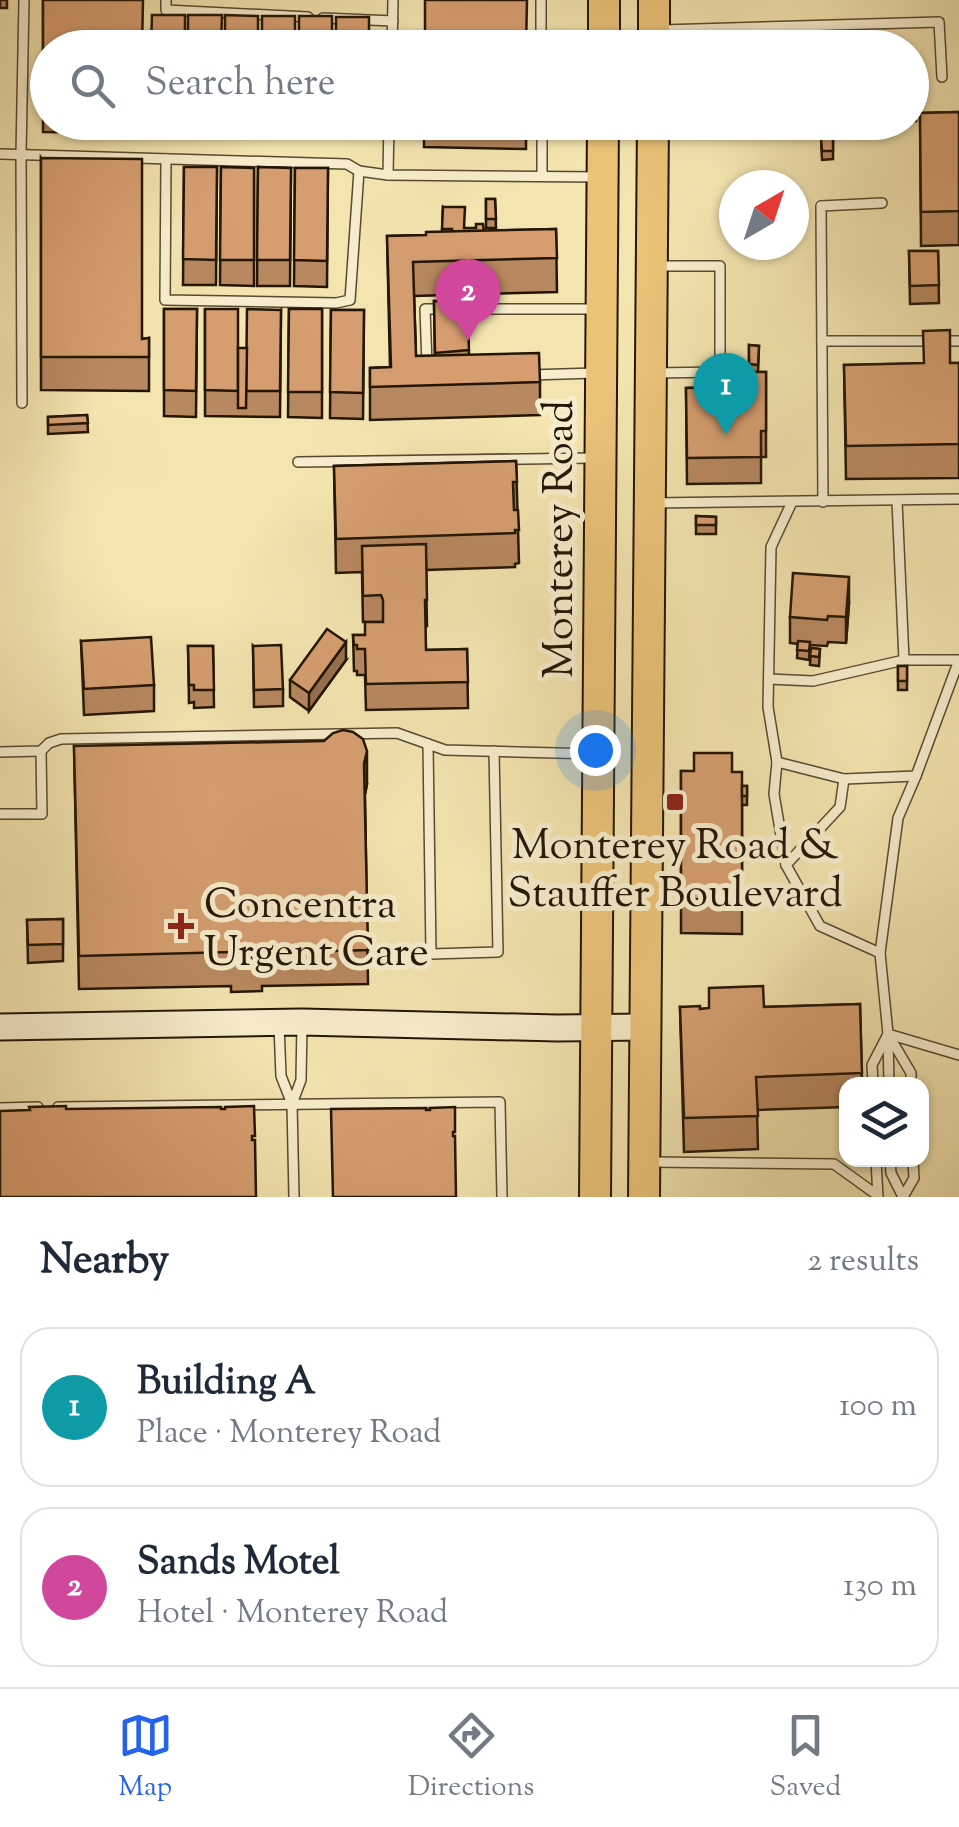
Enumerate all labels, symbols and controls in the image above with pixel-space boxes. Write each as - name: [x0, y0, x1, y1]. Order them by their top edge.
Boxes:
- search box: [30, 30, 929, 140]
- icon: search: [65, 58, 120, 113]
- text: Search here: [145, 58, 336, 112]
- north arrow: [719, 170, 809, 260]
- pin: 2: [436, 258, 500, 341]
- pin: 1: [694, 352, 758, 435]
- street label: Monterey Road: [532, 400, 592, 678]
- your location: [570, 725, 621, 776]
- marker: Monterey Road & Stauffer Boulevard: [664, 791, 686, 813]
- place label: Monterey Road & Stauffer Boulevard: [507, 818, 843, 926]
- place label: Concentra Urgent Care: [204, 877, 429, 985]
- marker: Concentra Urgent Care: [168, 913, 194, 939]
- map controls: [839, 1077, 929, 1167]
- button: layers: [839, 1077, 929, 1167]
- text: Nearby: [40, 1232, 169, 1292]
- text: 2 results: [807, 1239, 919, 1285]
- text: Building A: [137, 1357, 316, 1411]
- text: 1: [69, 1384, 80, 1430]
- text: 100 m: [839, 1384, 917, 1430]
- text: Place · Monterey Road: [137, 1411, 441, 1457]
- text: Sands Motel: [137, 1537, 340, 1591]
- text: 2: [67, 1564, 82, 1610]
- text: 130 m: [843, 1564, 917, 1610]
- text: Hotel · Monterey Road: [137, 1591, 448, 1637]
- tab: Map: [118, 1708, 173, 1808]
- tab: Directions: [408, 1708, 534, 1808]
- tab: Saved: [769, 1708, 841, 1808]

